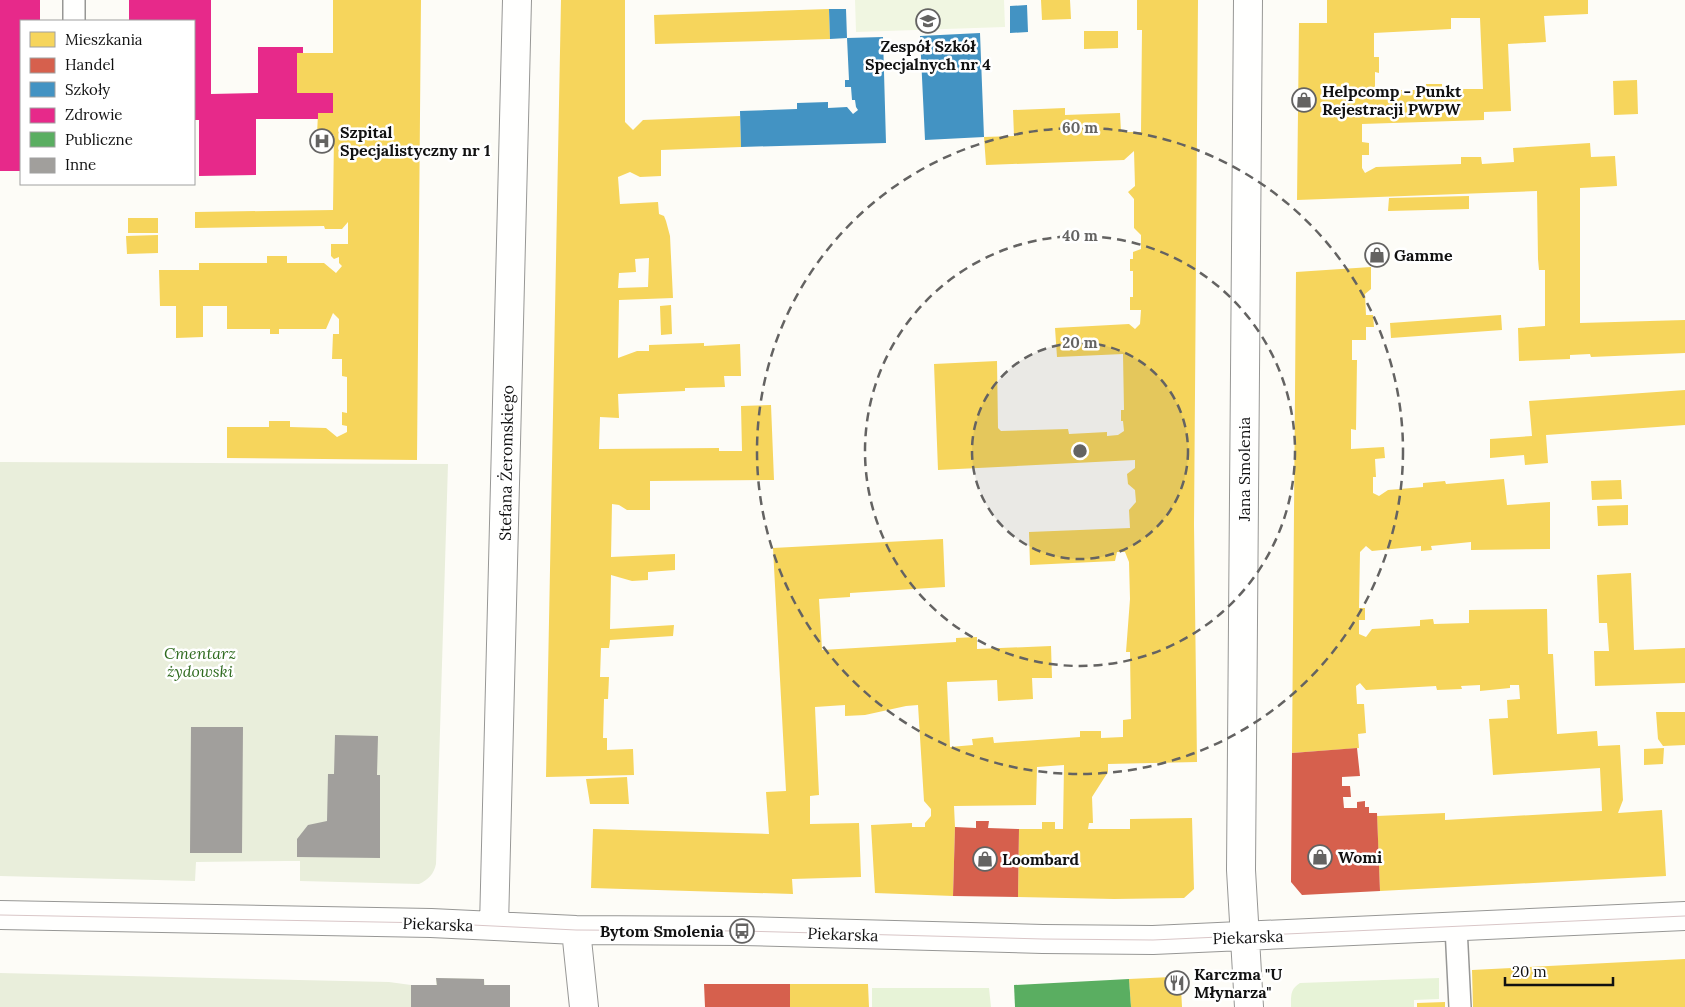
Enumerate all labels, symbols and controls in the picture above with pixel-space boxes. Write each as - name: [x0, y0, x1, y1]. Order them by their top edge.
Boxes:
- school or university icon: Zespół Szkół Specjalnych nr 4: [915, 8, 941, 34]
- legend: [20, 20, 195, 185]
- text: Mieszkania: [65, 30, 143, 49]
- place label: Zespół Szkół Specjalnych nr 4: [865, 36, 991, 74]
- text: Handel: [65, 55, 115, 74]
- text: Szkoły: [65, 80, 110, 99]
- place label: Helpcomp - Punkt Rejestracji PWPW: [1322, 81, 1462, 119]
- shop icon: Helpcomp - Punkt Rejestracji PWPW: [1291, 87, 1317, 113]
- text: Zdrowie: [65, 105, 123, 124]
- text: 60 m: [1062, 118, 1098, 137]
- place label: Szpital Specjalistyczny nr 1: [340, 122, 490, 160]
- hospital icon: Szpital Specjalistyczny nr 1: [309, 128, 335, 154]
- text: Publiczne: [65, 130, 133, 149]
- text: Inne: [65, 155, 96, 174]
- text: 40 m: [1062, 226, 1098, 245]
- shop icon: Gamme: [1364, 242, 1390, 268]
- place label: Gamme: [1394, 245, 1453, 265]
- text: 20 m: [1062, 333, 1098, 352]
- street label: Stefana Żeromskiego: [495, 385, 517, 541]
- street label: Jana Smolenia: [1234, 417, 1254, 522]
- centre of rings: [1071, 442, 1089, 460]
- park label: Cmentarz żydowski: [164, 643, 236, 681]
- shop icon: Womi: [1307, 844, 1333, 870]
- shop icon: Loombard: [972, 846, 998, 872]
- place label: Womi: [1338, 847, 1382, 867]
- place label: Loombard: [1002, 849, 1080, 869]
- street label: Piekarska: [402, 913, 474, 935]
- bus stop icon: Bytom Smolenia: [729, 918, 755, 944]
- place label: Bytom Smolenia: [600, 921, 725, 941]
- street label: Piekarska: [807, 923, 879, 945]
- street label: Piekarska: [1212, 926, 1284, 948]
- scale bar: [1505, 954, 1612, 986]
- text: 20 m: [1512, 962, 1547, 981]
- place label: Karczma "U Młynarza": [1194, 964, 1282, 1002]
- restaurant icon: Karczma "U Młynarza": [1164, 970, 1190, 996]

